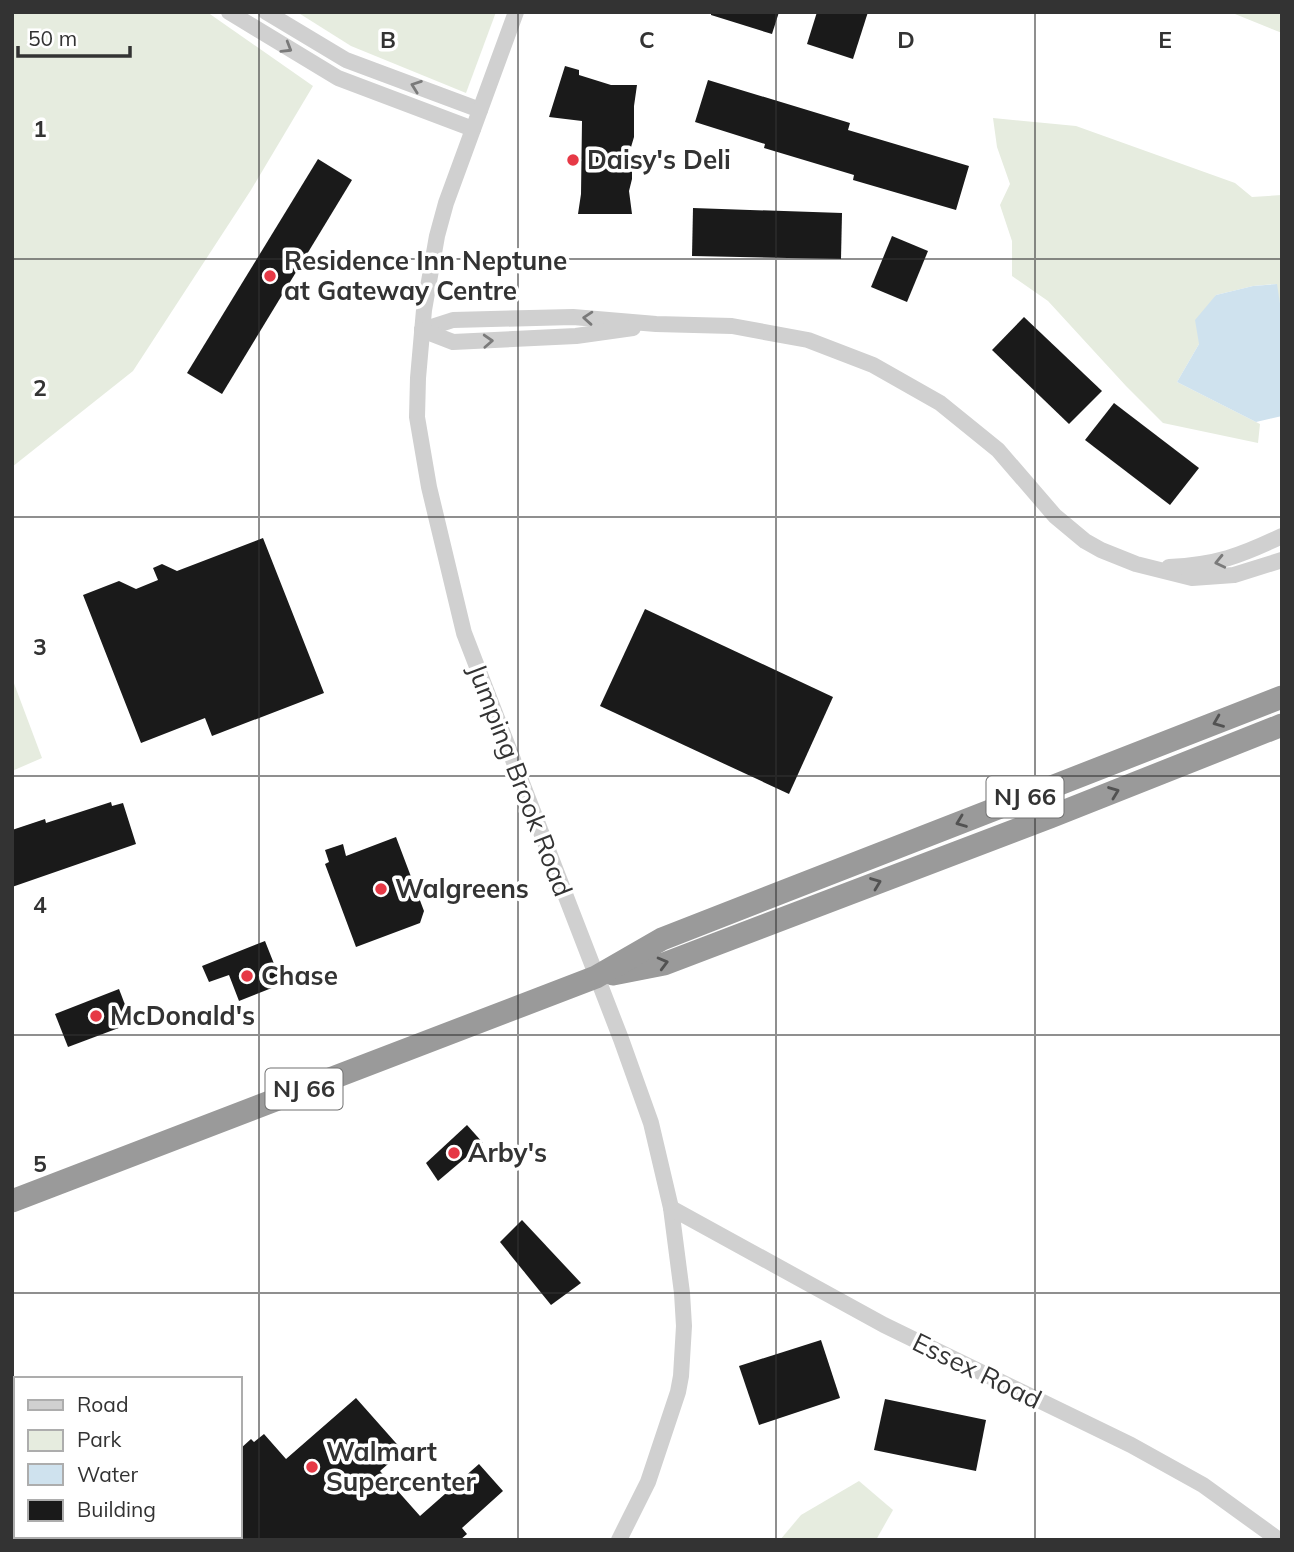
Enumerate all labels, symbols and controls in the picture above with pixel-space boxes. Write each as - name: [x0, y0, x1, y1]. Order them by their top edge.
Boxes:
- scale bar: [18, 14, 130, 58]
- text: 50 m: [28, 25, 77, 51]
- text: B: [380, 25, 396, 54]
- text: C: [639, 25, 655, 54]
- text: D: [897, 25, 915, 54]
- text: E: [1158, 25, 1172, 54]
- one-way arrow: [280, 39, 293, 52]
- one-way arrow: [411, 80, 423, 94]
- text: 1: [33, 114, 47, 143]
- place label: Daisy's Deli: [587, 143, 731, 176]
- marker: Daisy's Deli: [565, 152, 581, 168]
- place label: Residence Inn Neptune at Gateway Centre: [284, 244, 567, 307]
- marker: Residence Inn Neptune at Gateway Centre: [262, 268, 278, 284]
- one-way arrow: [583, 311, 594, 326]
- one-way arrow: [482, 333, 493, 348]
- text: 2: [33, 373, 47, 402]
- one-way arrow: [1214, 553, 1226, 568]
- text: 3: [33, 632, 47, 661]
- street label: Jumping Brook Road: [461, 659, 580, 901]
- one-way arrow: [1213, 714, 1225, 728]
- road number: NJ 66: [986, 776, 1064, 818]
- one-way arrow: [1107, 787, 1119, 801]
- one-way arrow: [955, 814, 967, 828]
- place label: Walgreens: [395, 872, 529, 905]
- one-way arrow: [869, 878, 881, 892]
- marker: Walgreens: [373, 881, 389, 897]
- text: 4: [33, 890, 47, 919]
- one-way arrow: [657, 957, 669, 972]
- place label: Chase: [261, 959, 338, 992]
- marker: Chase: [239, 968, 255, 984]
- place label: McDonald's: [110, 999, 255, 1032]
- marker: McDonald's: [88, 1008, 104, 1024]
- road number: NJ 66: [266, 1069, 342, 1110]
- place label: Arby's: [468, 1136, 547, 1169]
- marker: Arby's: [446, 1145, 462, 1161]
- text: 5: [33, 1149, 47, 1178]
- street label: Essex Road: [907, 1325, 1047, 1416]
- legend: [14, 1377, 242, 1538]
- text: Road: [77, 1391, 128, 1417]
- text: Park: [77, 1426, 121, 1452]
- place label: Walmart Supercenter: [326, 1435, 476, 1498]
- marker: Walmart Supercenter: [304, 1459, 320, 1475]
- text: Water: [77, 1461, 138, 1487]
- text: Building: [77, 1496, 156, 1522]

